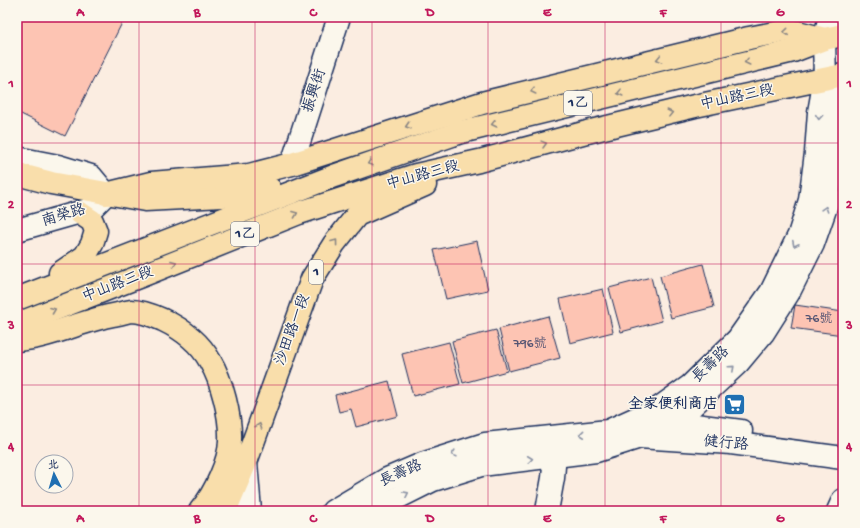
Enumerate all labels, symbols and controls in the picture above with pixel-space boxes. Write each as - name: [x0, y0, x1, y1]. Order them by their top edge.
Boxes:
- text: A: [75, 6, 85, 21]
- text: B: [193, 6, 202, 21]
- text: C: [308, 6, 318, 21]
- text: D: [425, 6, 435, 21]
- text: E: [543, 6, 552, 21]
- text: F: [659, 6, 668, 21]
- text: G: [776, 6, 785, 21]
- one-way arrow: [783, 27, 789, 36]
- one-way arrow: [656, 55, 662, 63]
- one-way arrow: [743, 58, 750, 66]
- street label: 振興街: [299, 67, 331, 115]
- text: 1: [7, 77, 14, 92]
- text: 1: [845, 77, 852, 92]
- street label: 中山路三段: [698, 81, 776, 115]
- one-way arrow: [530, 86, 536, 94]
- one-way arrow: [617, 88, 624, 97]
- road number: 1乙: [564, 91, 592, 115]
- one-way arrow: [667, 109, 673, 117]
- one-way arrow: [814, 114, 823, 120]
- one-way arrow: [491, 119, 498, 128]
- one-way arrow: [405, 121, 412, 130]
- one-way arrow: [540, 140, 547, 149]
- street label: 中山路三段: [384, 158, 462, 194]
- one-way arrow: [367, 159, 374, 167]
- text: 2: [8, 198, 15, 213]
- text: 2: [846, 198, 853, 213]
- street label: 南榮路: [40, 200, 88, 231]
- one-way arrow: [820, 206, 829, 213]
- one-way arrow: [291, 211, 298, 219]
- road number: 1乙: [231, 222, 259, 246]
- one-way arrow: [331, 239, 338, 246]
- one-way arrow: [792, 240, 800, 248]
- one-way arrow: [170, 260, 178, 268]
- road number: 1: [309, 260, 323, 284]
- street label: 中山路三段: [80, 263, 156, 307]
- street label: 沙田路一段: [272, 292, 314, 368]
- one-way arrow: [50, 307, 57, 315]
- house number: 76號: [805, 311, 832, 327]
- text: 3: [7, 319, 15, 334]
- text: 3: [845, 319, 853, 334]
- house number: 796號: [513, 336, 546, 352]
- street label: 長壽路: [689, 343, 733, 387]
- one-way arrow: [727, 365, 735, 373]
- supermarket icon: 全家便利商店: [721, 392, 747, 418]
- place label: 全家便利商店: [628, 395, 718, 414]
- one-way arrow: [254, 422, 262, 429]
- one-way arrow: [579, 430, 585, 439]
- street label: 健行路: [703, 433, 749, 455]
- text: 4: [7, 440, 15, 455]
- text: 4: [845, 440, 853, 455]
- one-way arrow: [451, 449, 458, 458]
- north arrow: [34, 454, 74, 494]
- one-way arrow: [527, 454, 533, 463]
- street label: 長壽路: [377, 457, 425, 491]
- text: 北: [47, 460, 59, 472]
- one-way arrow: [402, 491, 410, 499]
- text: A: [75, 512, 85, 527]
- text: B: [193, 512, 202, 527]
- text: C: [308, 512, 318, 527]
- text: D: [425, 512, 435, 527]
- text: E: [543, 512, 552, 527]
- text: F: [659, 512, 668, 527]
- text: G: [776, 512, 785, 527]

